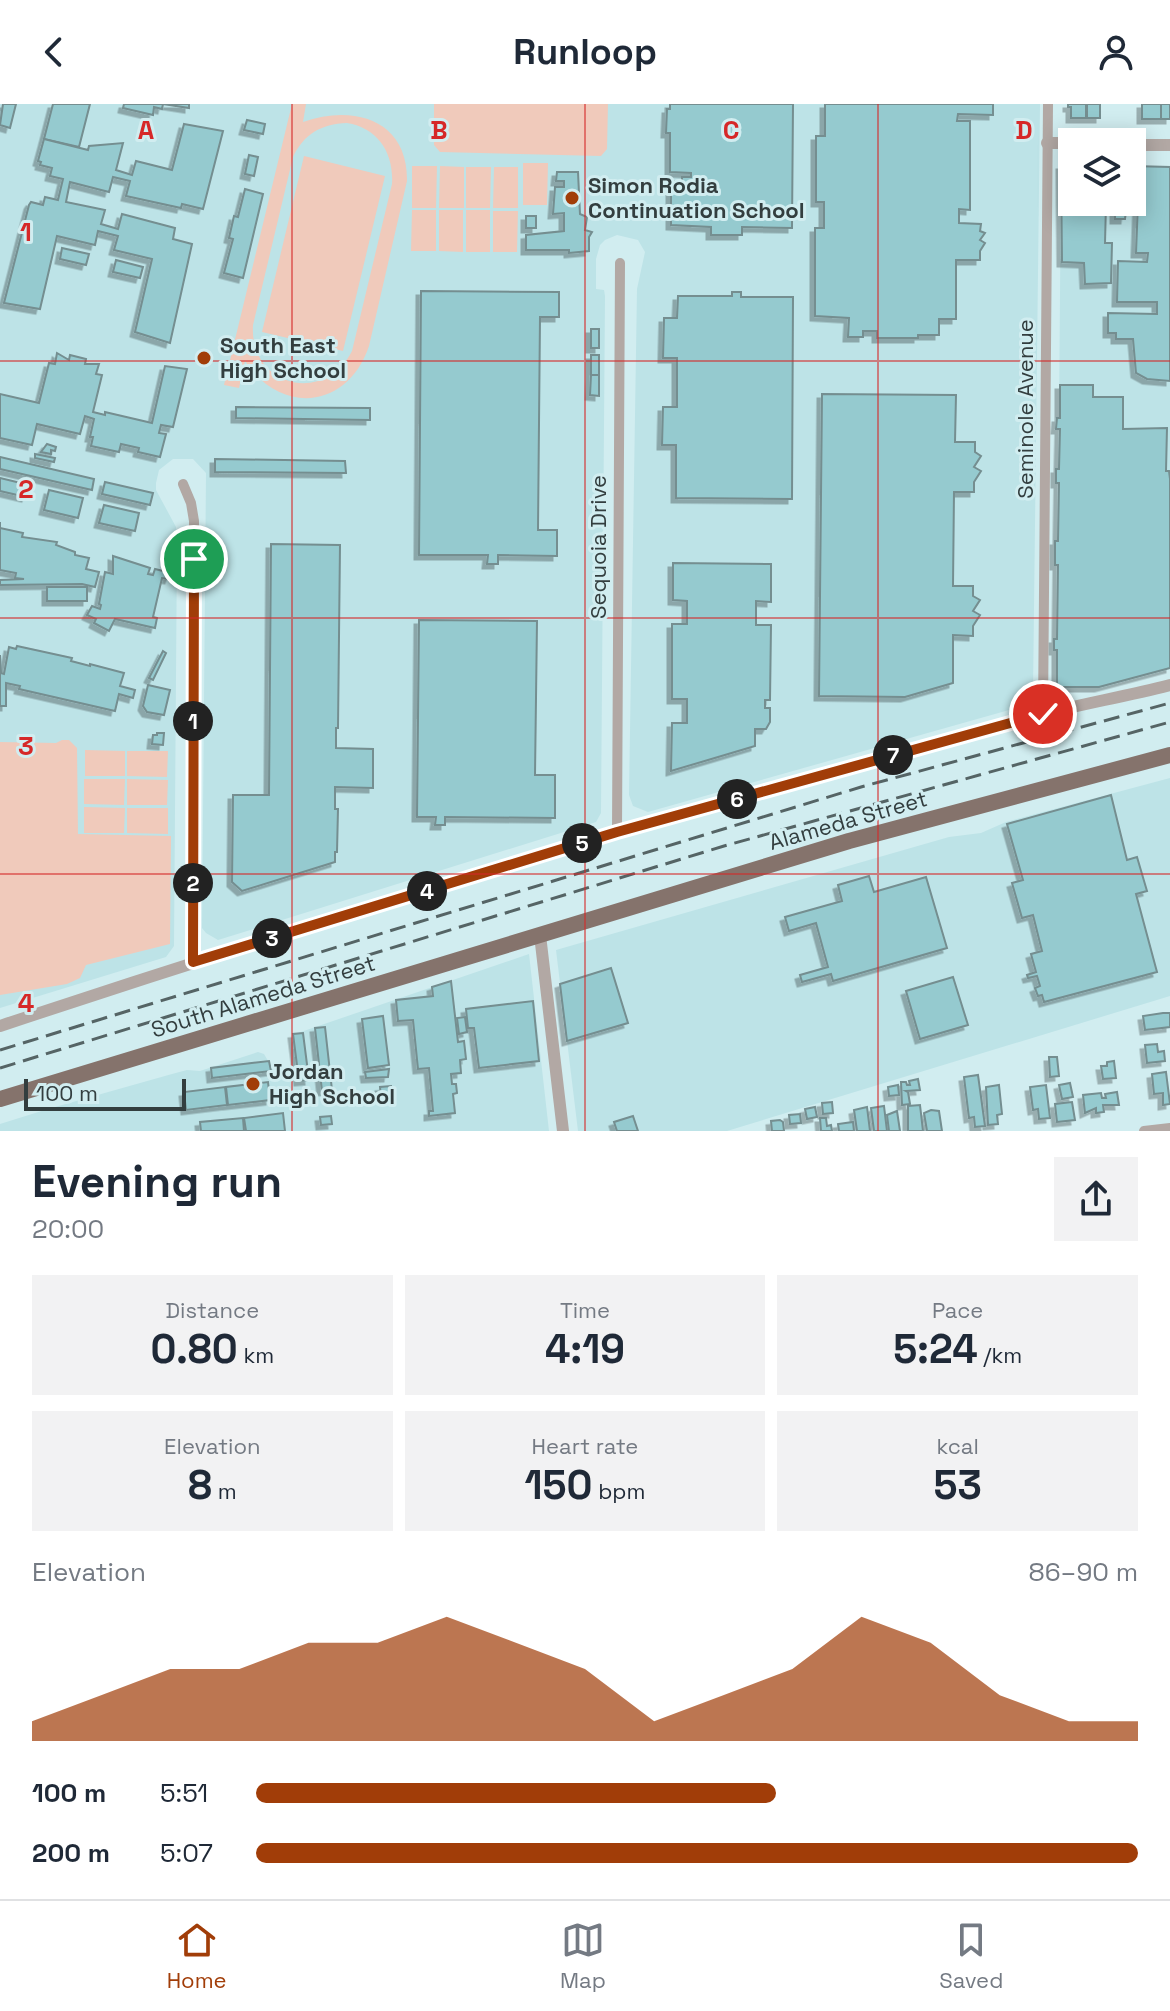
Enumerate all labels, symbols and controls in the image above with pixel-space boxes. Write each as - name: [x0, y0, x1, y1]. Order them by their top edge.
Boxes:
- text: Runloop: [513, 29, 657, 75]
- icon: back: [32, 30, 76, 74]
- icon: person: [1094, 30, 1138, 74]
- text: A: [138, 113, 155, 147]
- text: B: [430, 113, 448, 147]
- text: C: [723, 113, 739, 147]
- text: D: [1015, 113, 1033, 147]
- map controls: [1058, 128, 1146, 216]
- button: layers: [1058, 128, 1146, 216]
- place label: Simon Rodia Continuation School: [588, 171, 805, 224]
- marker: Simon Rodia Continuation School: [563, 189, 581, 207]
- text: 1: [20, 215, 32, 249]
- street label: Seminole Avenue: [1011, 319, 1039, 499]
- place label: South East High School: [220, 331, 346, 384]
- marker: South East High School: [195, 349, 213, 367]
- text: 2: [18, 472, 34, 506]
- street label: Sequoia Drive: [584, 475, 612, 619]
- pin: [160, 525, 228, 593]
- icon: arrive: [172, 537, 216, 581]
- pin: [1009, 680, 1077, 748]
- icon: check: [1021, 692, 1065, 736]
- pin: 1: [173, 701, 213, 741]
- text: 1: [188, 707, 198, 735]
- text: 3: [18, 729, 34, 763]
- pin: 7: [873, 735, 913, 775]
- text: 7: [887, 741, 899, 769]
- pin: 6: [717, 779, 757, 819]
- street label: Alameda Street: [766, 784, 930, 856]
- text: 6: [730, 785, 744, 813]
- pin: 5: [562, 823, 602, 863]
- text: 5: [575, 829, 589, 857]
- pin: 2: [173, 863, 213, 903]
- text: 2: [186, 869, 200, 897]
- pin: 4: [407, 871, 447, 911]
- text: 4: [420, 877, 434, 905]
- pin: 3: [252, 918, 292, 958]
- text: 3: [265, 924, 279, 952]
- street label: South Alameda Street: [147, 949, 379, 1043]
- text: 4: [18, 986, 34, 1020]
- place label: Jordan High School: [269, 1057, 395, 1110]
- scale bar: [24, 1075, 186, 1111]
- marker: Jordan High School: [244, 1075, 262, 1093]
- text: 100 m: [36, 1079, 98, 1107]
- text: Evening run: [32, 1154, 282, 1210]
- button: share: [1054, 1157, 1138, 1241]
- text: 20:00: [32, 1212, 104, 1246]
- text: Distance: [165, 1296, 259, 1324]
- text: Time: [560, 1296, 610, 1324]
- text: Pace: [932, 1296, 983, 1324]
- text: 0.80: [150, 1324, 238, 1375]
- text: 4:19: [545, 1324, 625, 1375]
- text: 5:24: [893, 1324, 978, 1375]
- text: km: [238, 1341, 274, 1369]
- text: /km: [978, 1341, 1022, 1369]
- text: Elevation: [164, 1432, 261, 1460]
- text: Heart rate: [532, 1432, 638, 1460]
- text: kcal: [936, 1432, 979, 1460]
- text: 8: [188, 1460, 212, 1511]
- text: 150: [525, 1460, 593, 1511]
- text: 53: [933, 1460, 982, 1511]
- text: m: [212, 1477, 237, 1505]
- text: bpm: [593, 1477, 645, 1505]
- text: Elevation: [32, 1555, 146, 1589]
- text: 86–90 m: [1028, 1555, 1138, 1589]
- text: 100 m: [32, 1776, 106, 1810]
- text: 5:51: [160, 1776, 208, 1810]
- text: 200 m: [32, 1836, 110, 1870]
- text: 5:07: [160, 1836, 213, 1870]
- tab: Home: [167, 1918, 227, 1994]
- tab: Map: [560, 1918, 606, 1994]
- tab: Saved: [939, 1918, 1003, 1994]

